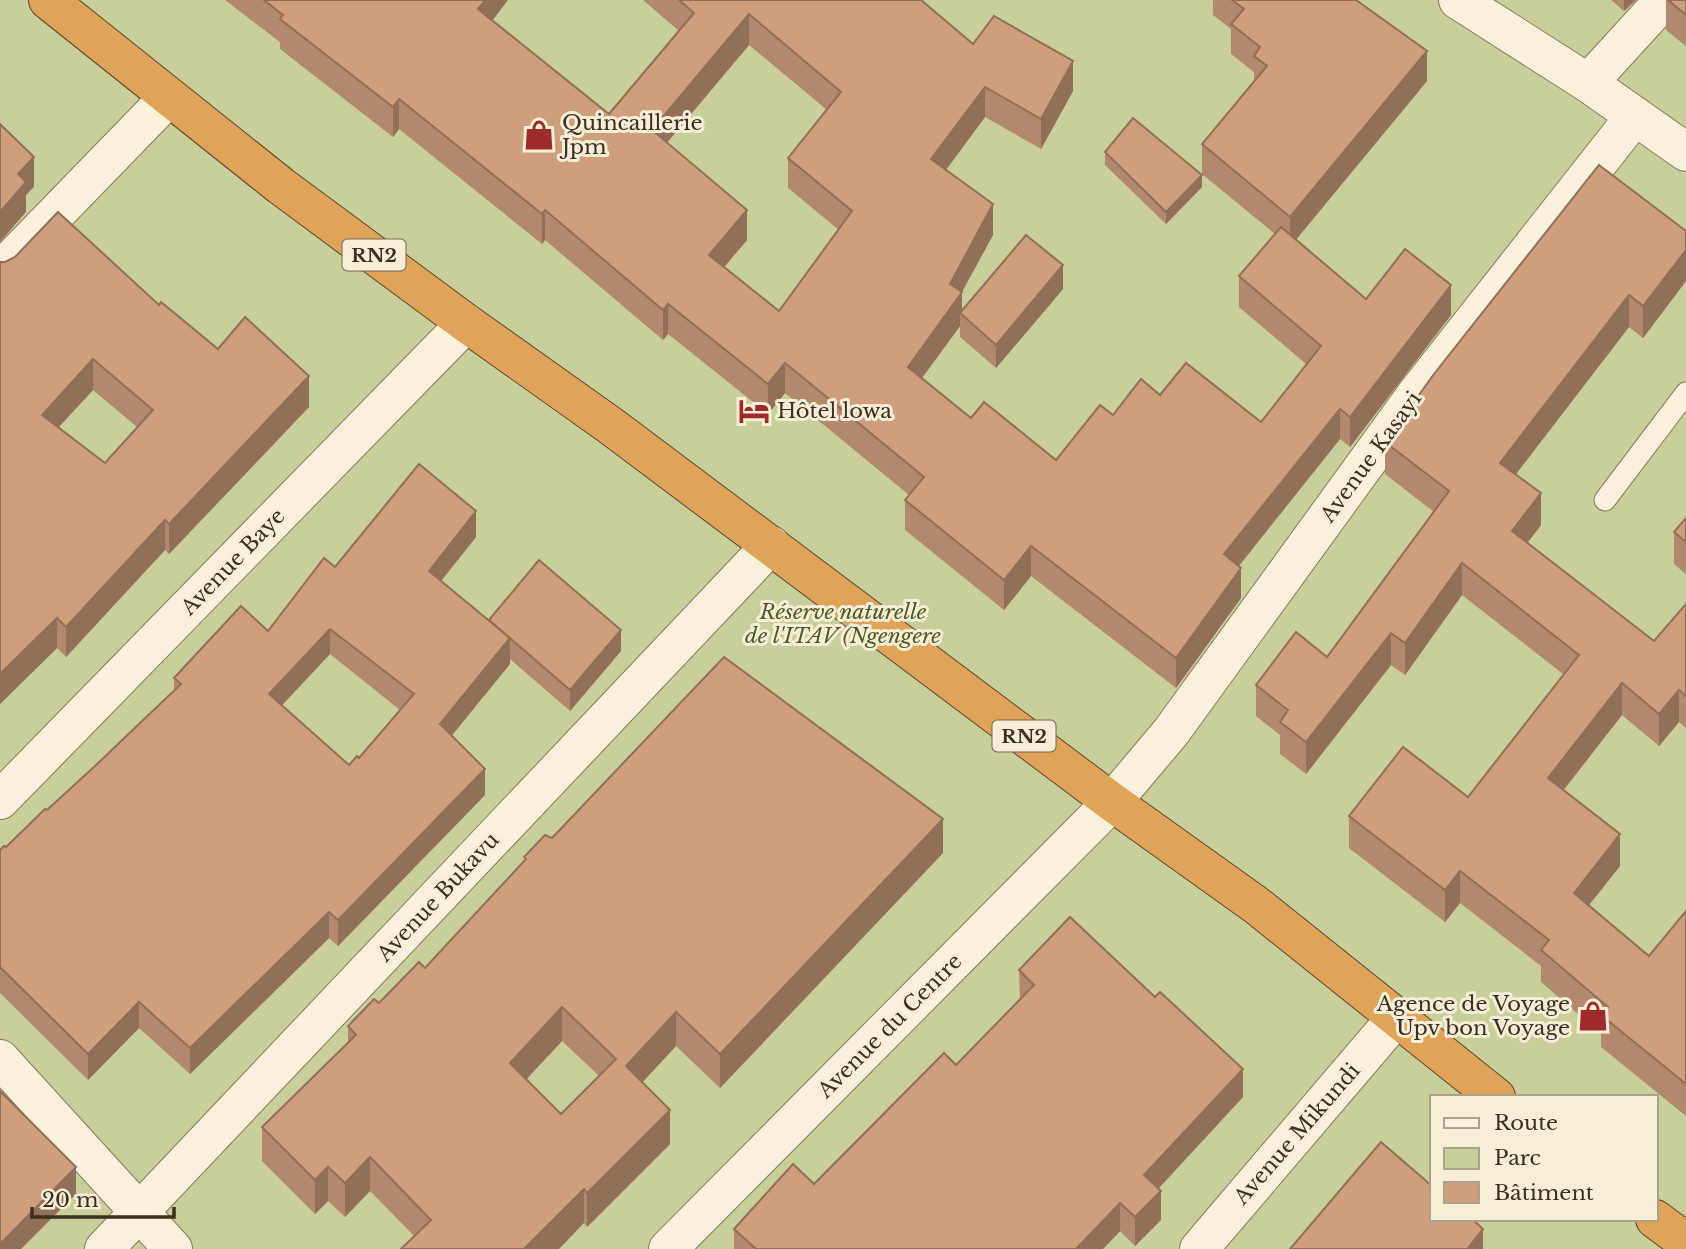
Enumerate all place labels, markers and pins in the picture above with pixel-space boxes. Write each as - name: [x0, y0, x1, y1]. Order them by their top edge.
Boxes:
- place label: Quincaillerie Jpm: [559, 110, 703, 160]
- shop icon: Quincaillerie Jpm: [522, 118, 556, 152]
- hotel icon: Hôtel lowa: [737, 394, 771, 428]
- place label: Hôtel lowa: [777, 398, 892, 424]
- place label: Agence de Voyage Upv bon Voyage: [1376, 991, 1570, 1041]
- shop icon: Agence de Voyage Upv bon Voyage: [1576, 999, 1610, 1033]

